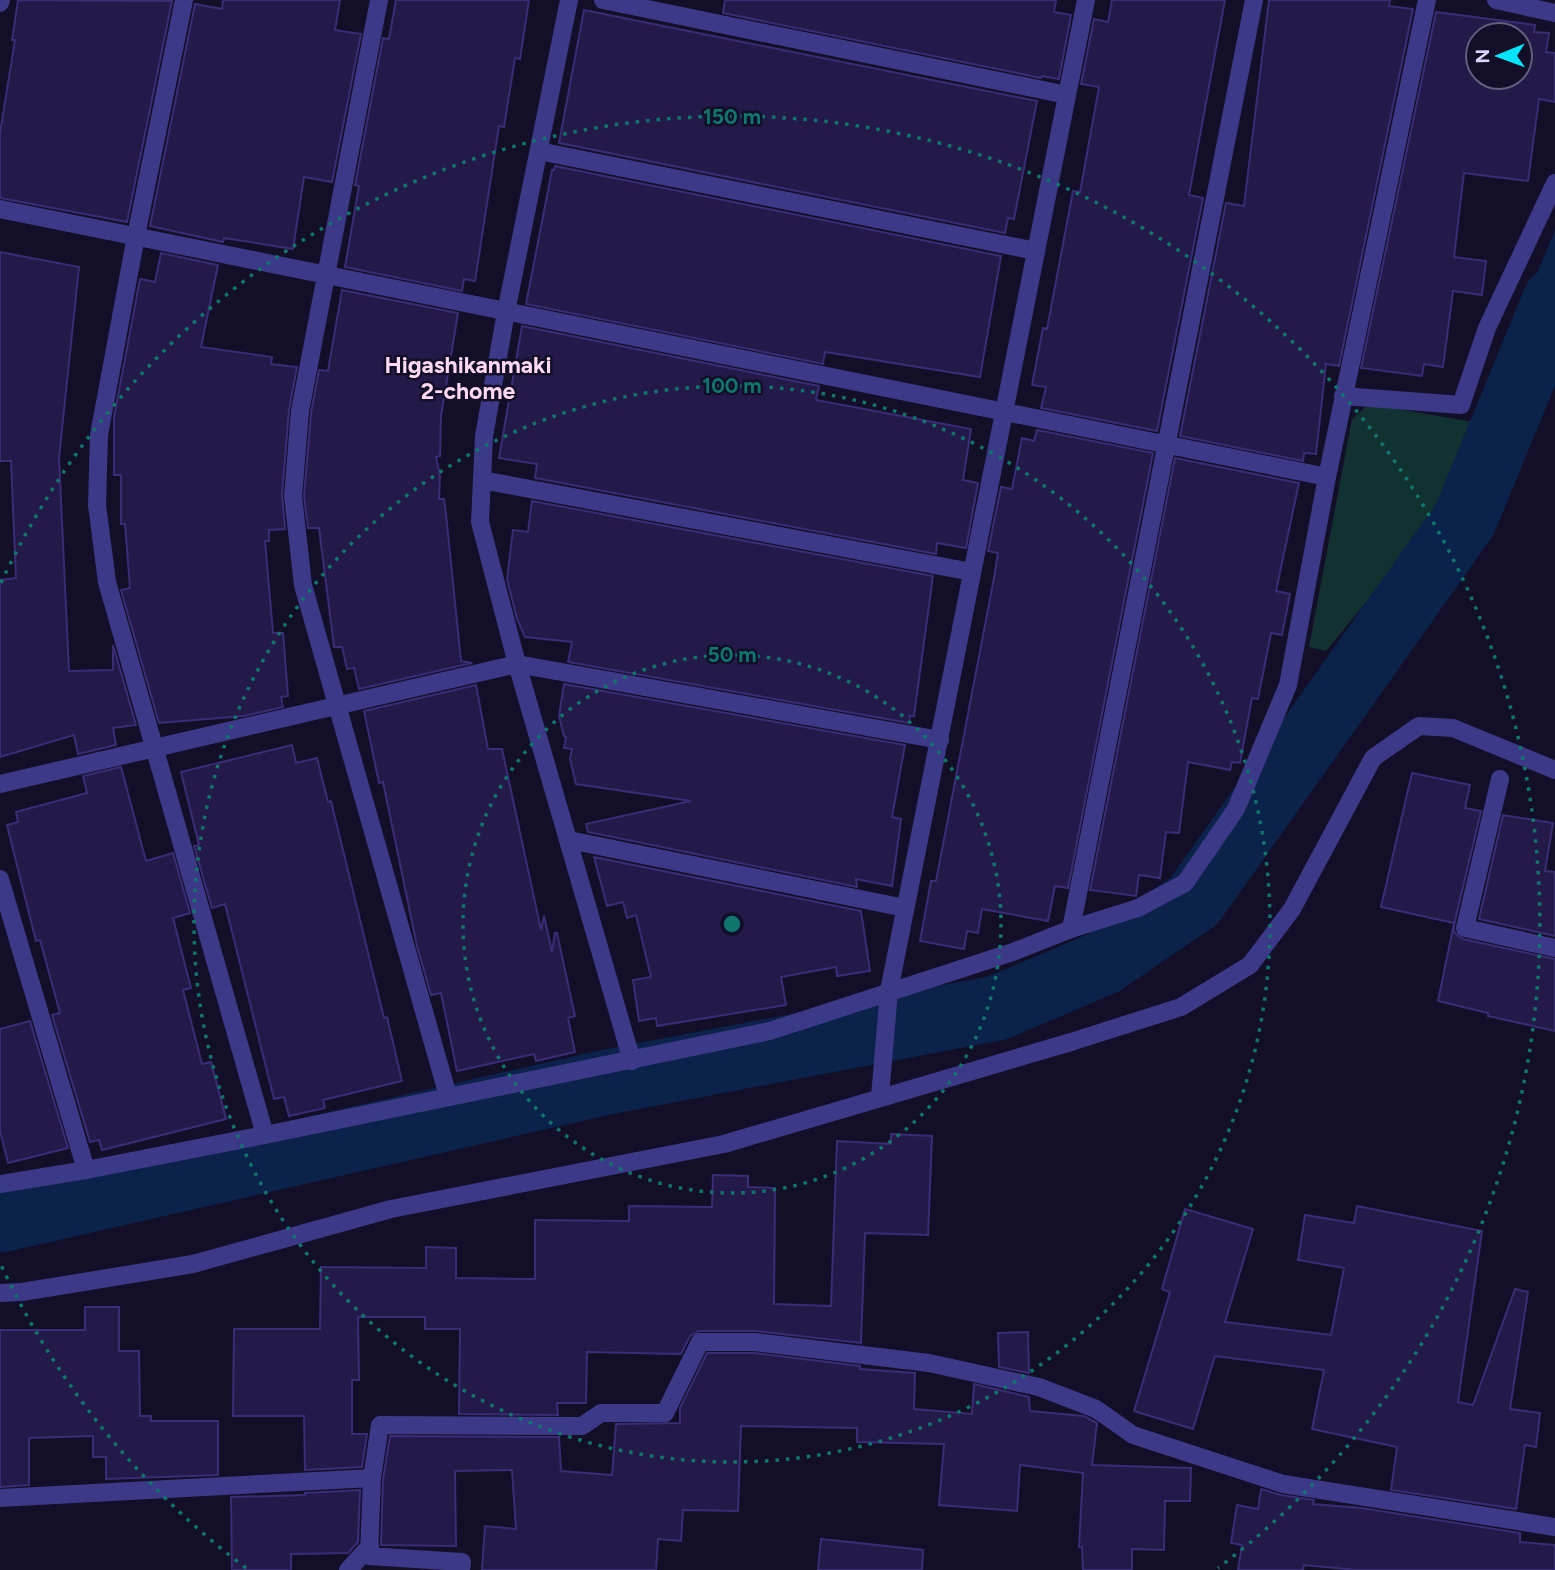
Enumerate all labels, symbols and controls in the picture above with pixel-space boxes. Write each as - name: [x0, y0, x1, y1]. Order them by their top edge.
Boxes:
- north arrow: [1464, 21, 1534, 91]
- text: N: [1471, 49, 1494, 64]
- text: 150 m: [703, 104, 761, 129]
- district label: Higashikanmaki 2-chome: [384, 351, 552, 405]
- text: 100 m: [702, 373, 762, 398]
- text: 50 m: [707, 642, 757, 667]
- centre of rings: [720, 912, 744, 936]

